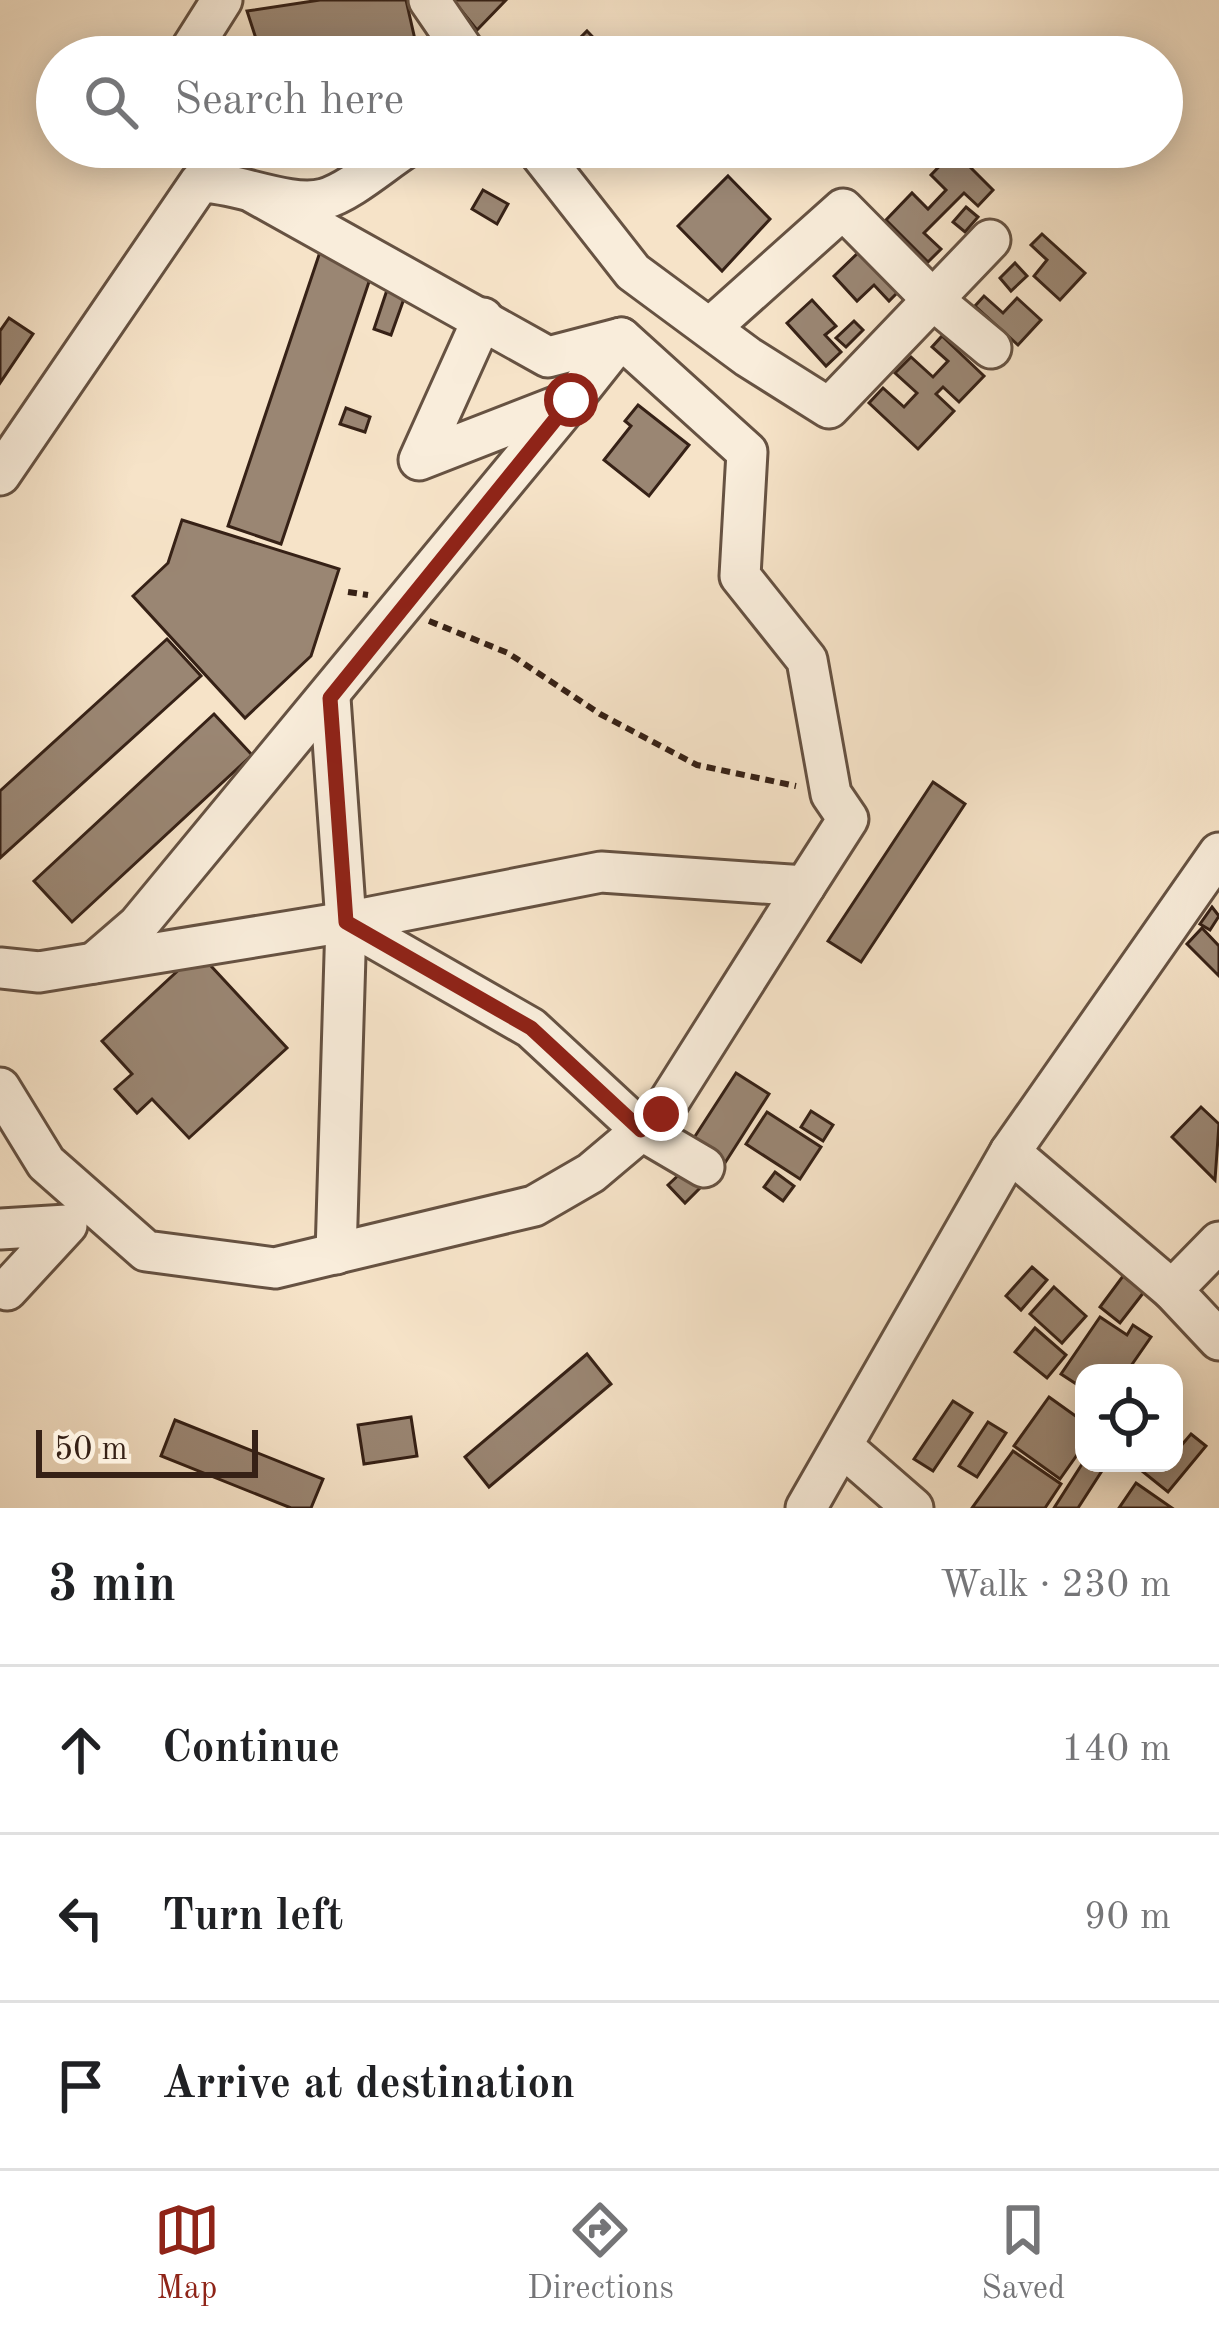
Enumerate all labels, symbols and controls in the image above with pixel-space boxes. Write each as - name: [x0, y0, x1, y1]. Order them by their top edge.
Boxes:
- search box: [36, 36, 1183, 168]
- icon: search: [78, 69, 144, 135]
- text: Search here: [174, 79, 404, 124]
- route start: [544, 373, 598, 427]
- route end: [634, 1087, 688, 1141]
- map controls: [1075, 1364, 1183, 1472]
- button: locate: [1075, 1364, 1183, 1472]
- scale bar: [36, 1424, 258, 1477]
- text: 50 m: [54, 1434, 128, 1467]
- text: 3 min: [48, 1561, 176, 1612]
- text: Walk · 230 m: [940, 1566, 1171, 1605]
- icon: ahead: [48, 1717, 114, 1783]
- text: Continue: [162, 1727, 340, 1772]
- text: 140 m: [1061, 1730, 1171, 1769]
- icon: left: [48, 1885, 114, 1951]
- text: Turn left: [162, 1895, 343, 1940]
- text: 90 m: [1084, 1898, 1171, 1937]
- icon: arrive: [48, 2053, 114, 2119]
- text: Arrive at destination: [162, 2063, 575, 2108]
- tab: Map: [154, 2197, 220, 2310]
- tab: Directions: [527, 2197, 674, 2310]
- tab: Saved: [981, 2197, 1065, 2310]

